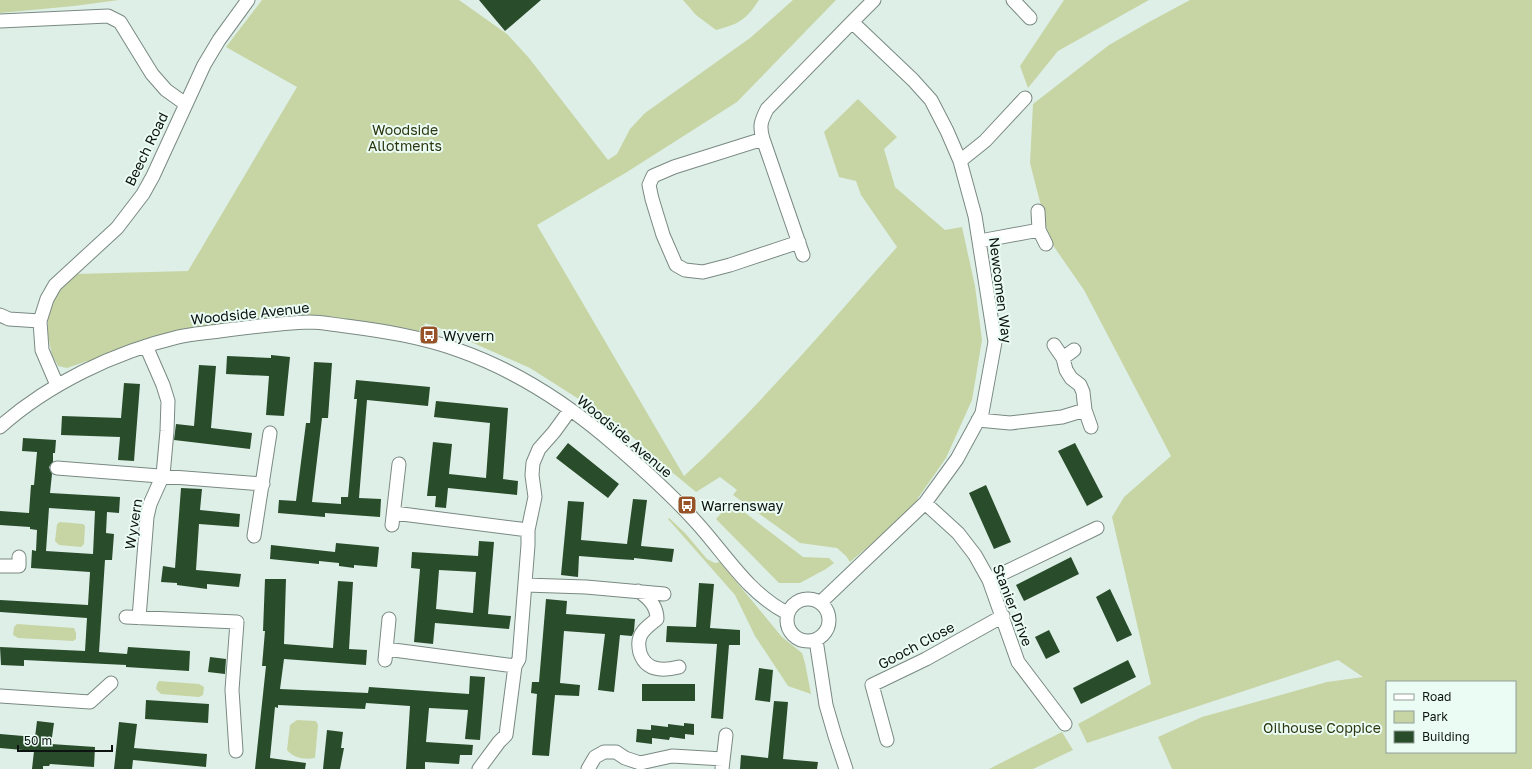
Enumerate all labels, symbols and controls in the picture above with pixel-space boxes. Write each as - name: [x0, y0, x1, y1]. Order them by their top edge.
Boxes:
- street label: Beech Road: [121, 109, 171, 189]
- park label: Woodside Allotments: [368, 121, 442, 154]
- street label: Newcomen Way: [986, 236, 1016, 344]
- street label: Woodside Avenue: [190, 298, 310, 328]
- bus stop icon: Wyvern: [418, 324, 440, 346]
- place label: Wyvern: [443, 327, 494, 344]
- street label: Woodside Avenue: [574, 391, 676, 481]
- bus stop icon: Warrensway: [676, 494, 698, 516]
- street label: Wyvern: [121, 497, 145, 551]
- place label: Warrensway: [701, 497, 783, 514]
- street label: Stanier Drive: [990, 562, 1036, 648]
- street label: Gooch Close: [875, 618, 957, 672]
- legend: [1386, 681, 1516, 753]
- text: Road: [1422, 689, 1451, 704]
- text: Park: [1422, 709, 1448, 724]
- park label: Oilhouse Coppice: [1263, 719, 1381, 736]
- scale bar: [18, 727, 112, 753]
- text: Building: [1422, 729, 1470, 744]
- text: 50 m: [24, 733, 52, 748]

